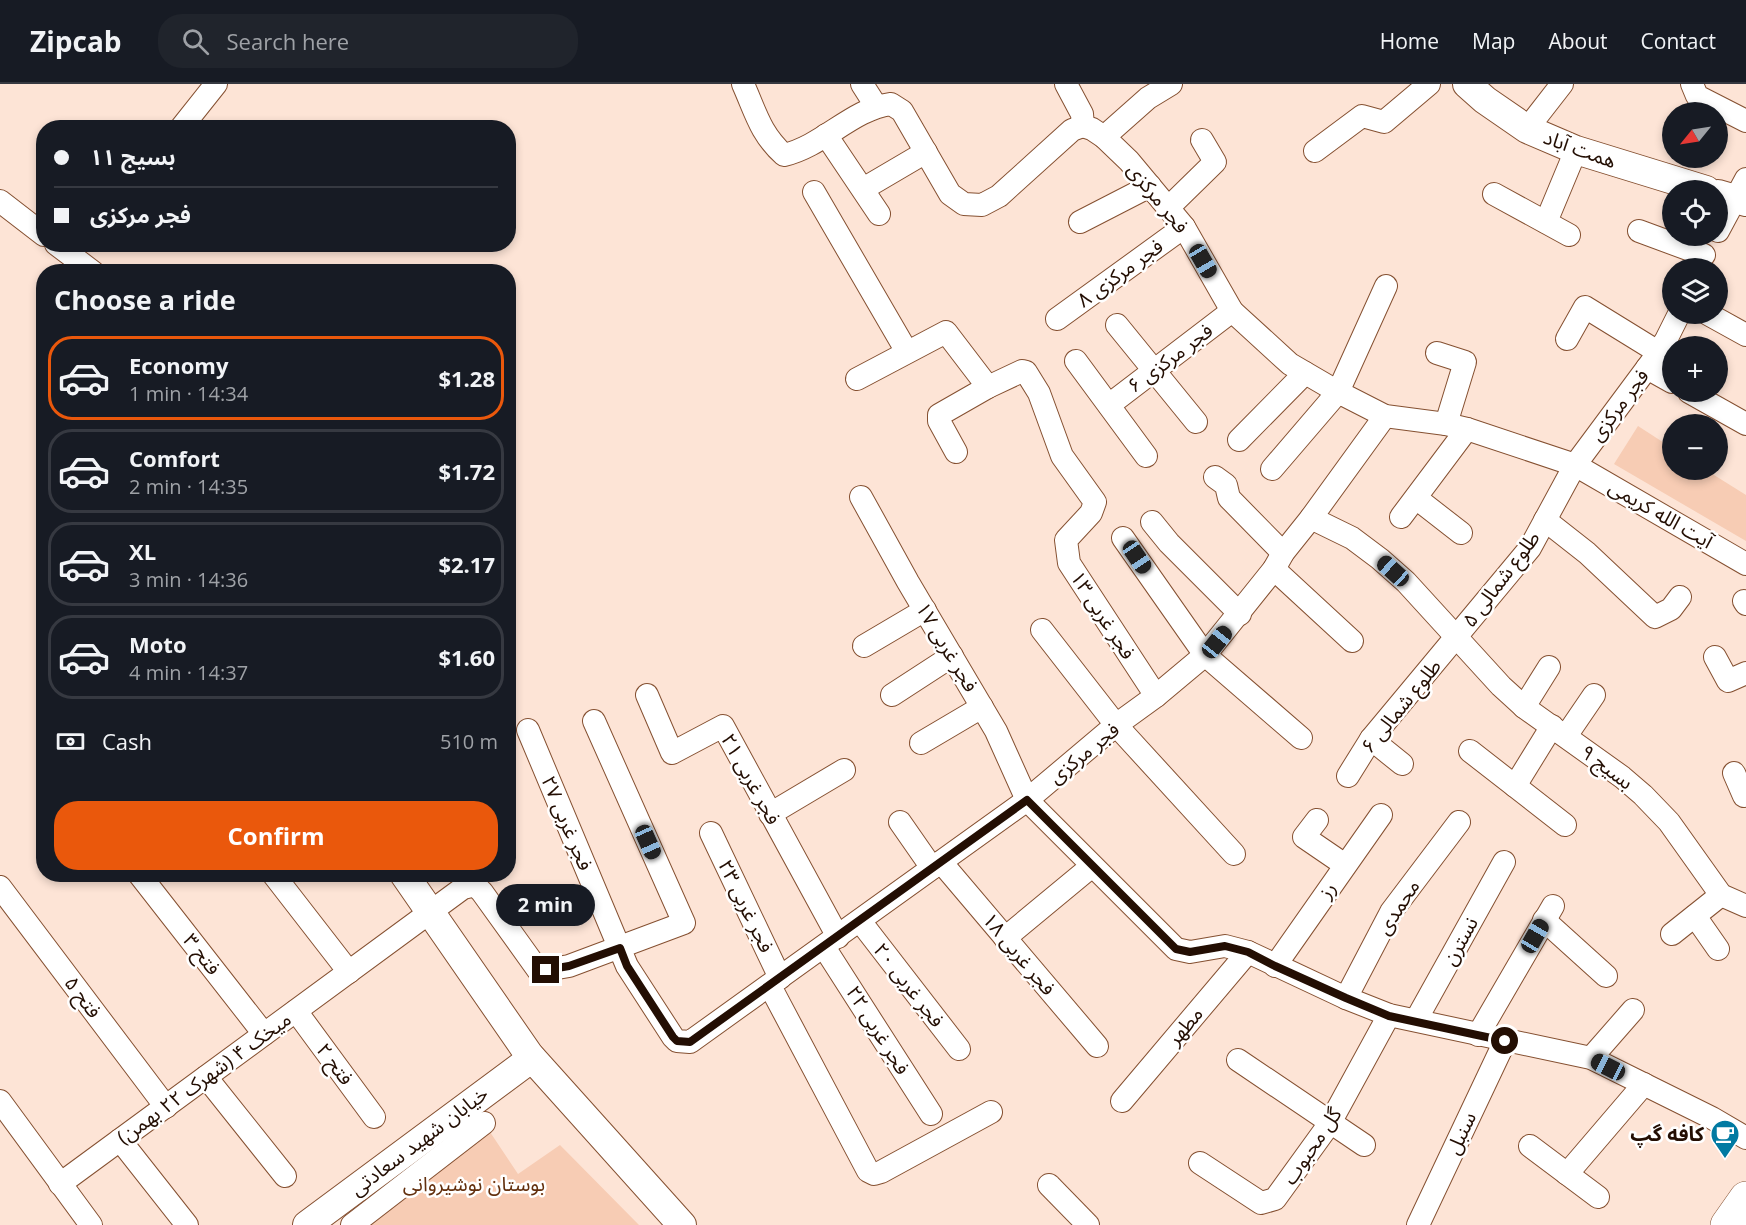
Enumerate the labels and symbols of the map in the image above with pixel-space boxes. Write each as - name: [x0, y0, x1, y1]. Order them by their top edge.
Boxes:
- north arrow: [1662, 102, 1728, 168]
- street label: همت آباد: [1540, 123, 1620, 174]
- street label: فجر مرکزی: [1122, 157, 1195, 239]
- street label: فجر مرکزی ۸: [1071, 232, 1168, 313]
- car: [1186, 241, 1220, 281]
- street label: فجر مرکزی ۶: [1121, 317, 1218, 399]
- street label: فجر مرکزی: [1583, 363, 1655, 446]
- street label: آیت الله کریمی: [1604, 473, 1719, 555]
- street label: طلوع شمالی ۵: [1456, 525, 1547, 634]
- car: [1119, 537, 1155, 577]
- car: [1374, 552, 1412, 590]
- street label: فجر غربی ۱۳: [1065, 565, 1142, 664]
- street label: فجر غربی ۱۷: [910, 597, 985, 697]
- car: [1199, 622, 1235, 662]
- street label: طلوع شمالی ۶: [1354, 653, 1449, 760]
- street label: فجر مرکزی: [1043, 716, 1125, 789]
- street label: فجر غربی ۲۱: [715, 728, 788, 829]
- street label: بسیج ۹: [1574, 738, 1639, 797]
- street label: فجر غربی ۲۷: [535, 771, 600, 874]
- car: [632, 822, 664, 862]
- street label: فجر غربی ۲۳: [712, 855, 781, 957]
- street label: محمدی: [1370, 874, 1425, 940]
- street label: رز: [1311, 876, 1342, 904]
- callout: 2 min: [496, 883, 596, 925]
- street label: فجر غربی ۱۸: [977, 907, 1062, 1001]
- street label: نسترن: [1435, 912, 1484, 970]
- car: [1518, 916, 1552, 956]
- street label: فتح ۳: [176, 927, 227, 981]
- street label: فجر غربی ۲۰: [868, 937, 951, 1033]
- route end: [532, 956, 559, 983]
- street label: فتح ۵: [57, 970, 108, 1024]
- street label: فجر غربی ۲۲: [840, 980, 916, 1079]
- street label: مطهر: [1160, 1001, 1209, 1052]
- street label: (شهرک ۲۲ بهمن) میخک ۴: [111, 1005, 296, 1150]
- route start: [1491, 1027, 1518, 1054]
- street label: فتح ۲: [309, 1037, 360, 1091]
- car: [1588, 1051, 1628, 1083]
- street label: خیابان شهید سعادتی: [344, 1080, 493, 1201]
- street label: گل محبوب: [1276, 1101, 1348, 1190]
- street label: سنبل: [1439, 1107, 1482, 1158]
- cafe icon: کافه گپ: [1709, 1118, 1741, 1160]
- place label: کافه گپ: [1630, 1120, 1705, 1148]
- park label: بوستان نوشیروانی: [403, 1170, 545, 1197]

